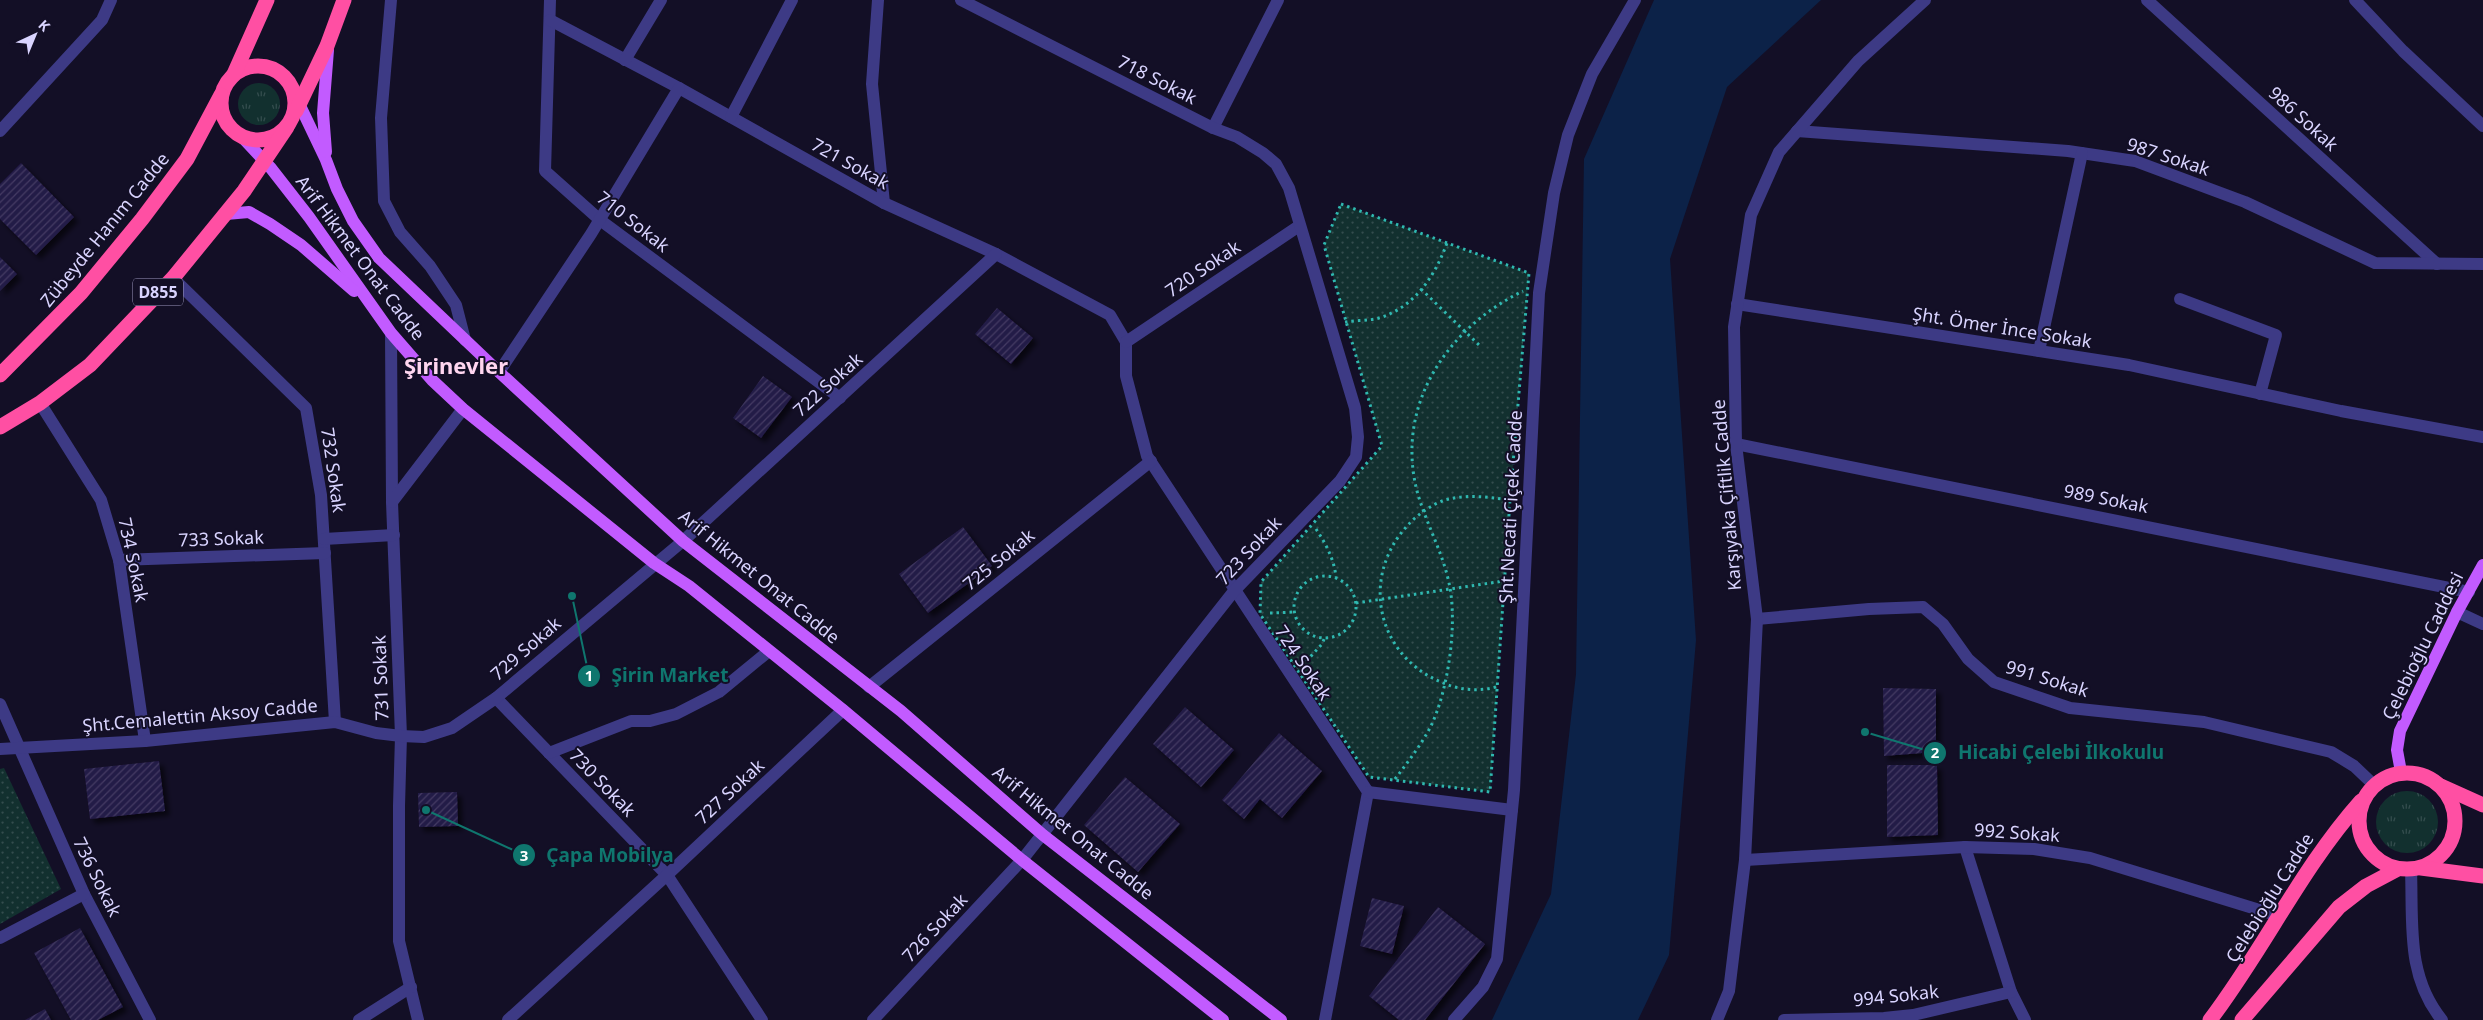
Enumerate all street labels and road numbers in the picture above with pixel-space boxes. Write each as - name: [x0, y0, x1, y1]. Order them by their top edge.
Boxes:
- street label: 718 Sokak: [1114, 49, 1201, 109]
- street label: 986 Sokak: [2264, 81, 2344, 156]
- street label: 987 Sokak: [2124, 131, 2213, 181]
- street label: 721 Sokak: [807, 132, 894, 195]
- street label: Zübeyde Hanım Cadde: [35, 147, 174, 311]
- street label: Arif Hikmet Onat Cadde: [291, 170, 431, 345]
- street label: 710 Sokak: [592, 185, 675, 257]
- street label: 720 Sokak: [1160, 234, 1245, 302]
- road number: D855: [133, 278, 183, 306]
- street label: Şht. Ömer İnce Sokak: [1911, 301, 2094, 353]
- street label: 722 Sokak: [787, 346, 867, 422]
- street label: Karşıyaka Çiftlik Cadde: [1706, 399, 1746, 592]
- street label: Şht.Necati Çiçek Cadde: [1493, 410, 1527, 604]
- street label: 732 Sokak: [316, 426, 352, 514]
- street label: 989 Sokak: [2062, 478, 2151, 518]
- street label: Arif Hikmet Onat Cadde: [674, 504, 845, 649]
- street label: 723 Sokak: [1210, 511, 1287, 590]
- street label: 734 Sokak: [113, 515, 155, 605]
- street label: 725 Sokak: [958, 523, 1040, 596]
- street label: 733 Sokak: [178, 524, 265, 551]
- street label: Çelebioğlu Caddesi: [2376, 568, 2468, 723]
- street label: 729 Sokak: [485, 611, 566, 685]
- street label: 724 Sokak: [1270, 620, 1338, 705]
- street label: 731 Sokak: [366, 634, 393, 721]
- street label: 991 Sokak: [2003, 654, 2092, 702]
- street label: Şht.Cemalettin Aksoy Cadde: [81, 693, 319, 737]
- street label: 730 Sokak: [564, 743, 641, 822]
- street label: 727 Sokak: [690, 753, 769, 829]
- street label: Arif Hikmet Onat Cadde: [988, 760, 1159, 905]
- street label: 992 Sokak: [1974, 817, 2061, 847]
- street label: Çelebioğlu Cadde: [2220, 828, 2319, 967]
- street label: 736 Sokak: [68, 833, 128, 921]
- street label: 726 Sokak: [896, 888, 973, 967]
- street label: 994 Sokak: [1852, 979, 1940, 1011]

